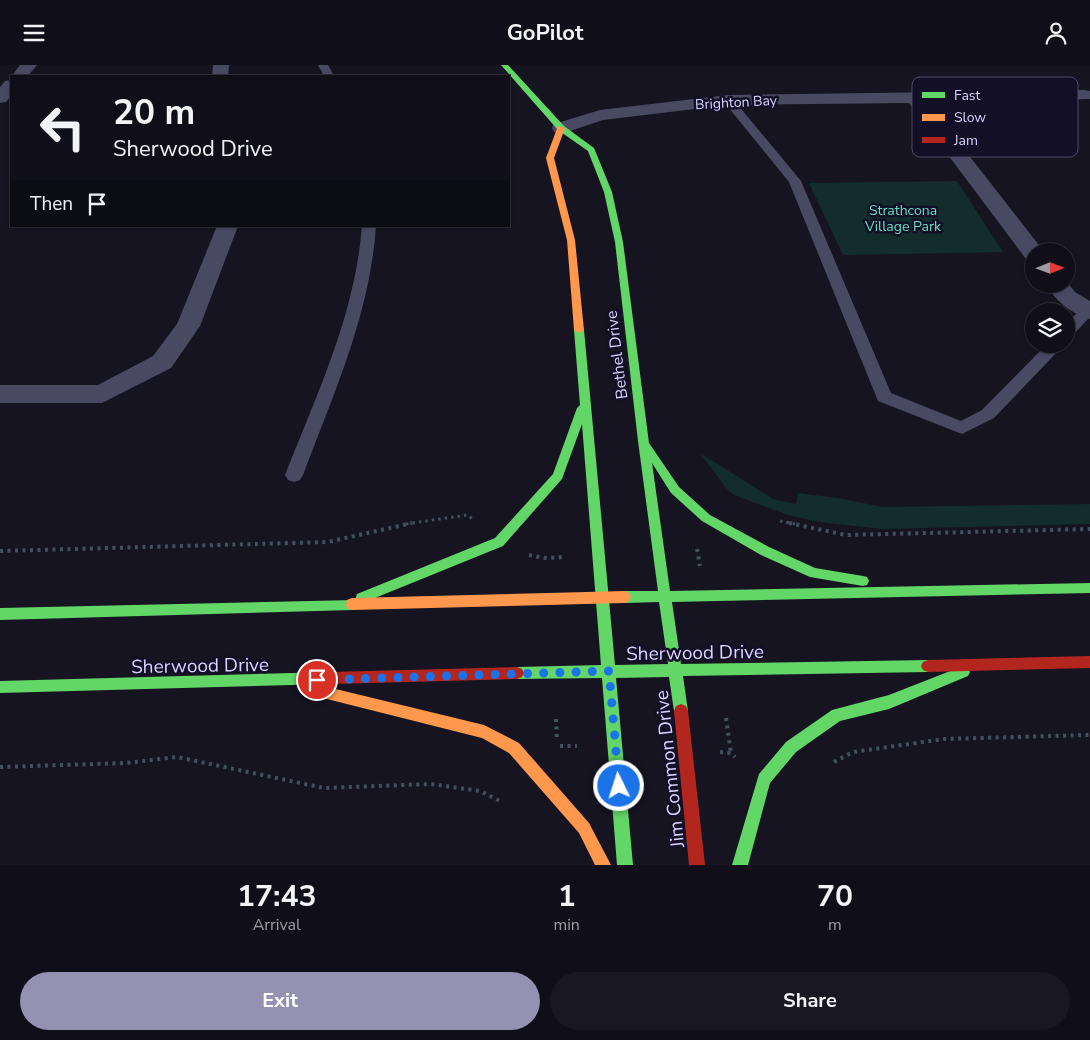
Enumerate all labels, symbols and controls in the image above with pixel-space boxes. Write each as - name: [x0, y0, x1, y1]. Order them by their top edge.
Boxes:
- text: GoPilot: [507, 18, 583, 48]
- icon: menu: [20, 19, 48, 47]
- icon: person: [1042, 19, 1070, 47]
- legend: [912, 77, 1078, 157]
- text: Fast: [954, 86, 980, 105]
- text: 20 m: [113, 89, 195, 136]
- street label: Brighton Bay: [695, 91, 778, 114]
- icon: left: [30, 95, 95, 160]
- text: Slow: [954, 108, 986, 127]
- text: Jam: [953, 131, 978, 150]
- text: Sherwood Drive: [113, 134, 273, 164]
- icon: arrive: [83, 190, 111, 218]
- text: Then: [30, 191, 73, 217]
- park label: Strathcona Village Park: [864, 201, 942, 236]
- north arrow: [1025, 243, 1075, 293]
- map controls: [1025, 243, 1075, 353]
- button: layers: [1025, 303, 1075, 353]
- street label: Bethel Drive: [601, 309, 633, 401]
- street label: Sherwood Drive: [626, 639, 764, 667]
- street label: Sherwood Drive: [131, 652, 269, 680]
- pin: [296, 659, 338, 701]
- icon: arrive: [303, 666, 331, 694]
- street label: Jim Common Drive: [649, 689, 691, 850]
- position arrow: [592, 759, 644, 811]
- text: 17:43: [237, 876, 316, 917]
- text: 1: [558, 876, 576, 917]
- text: 70: [817, 876, 853, 917]
- text: Arrival: [253, 914, 301, 936]
- text: min: [553, 914, 580, 936]
- text: m: [828, 914, 842, 936]
- button: Exit: [20, 972, 540, 1030]
- button: Share: [550, 972, 1070, 1030]

